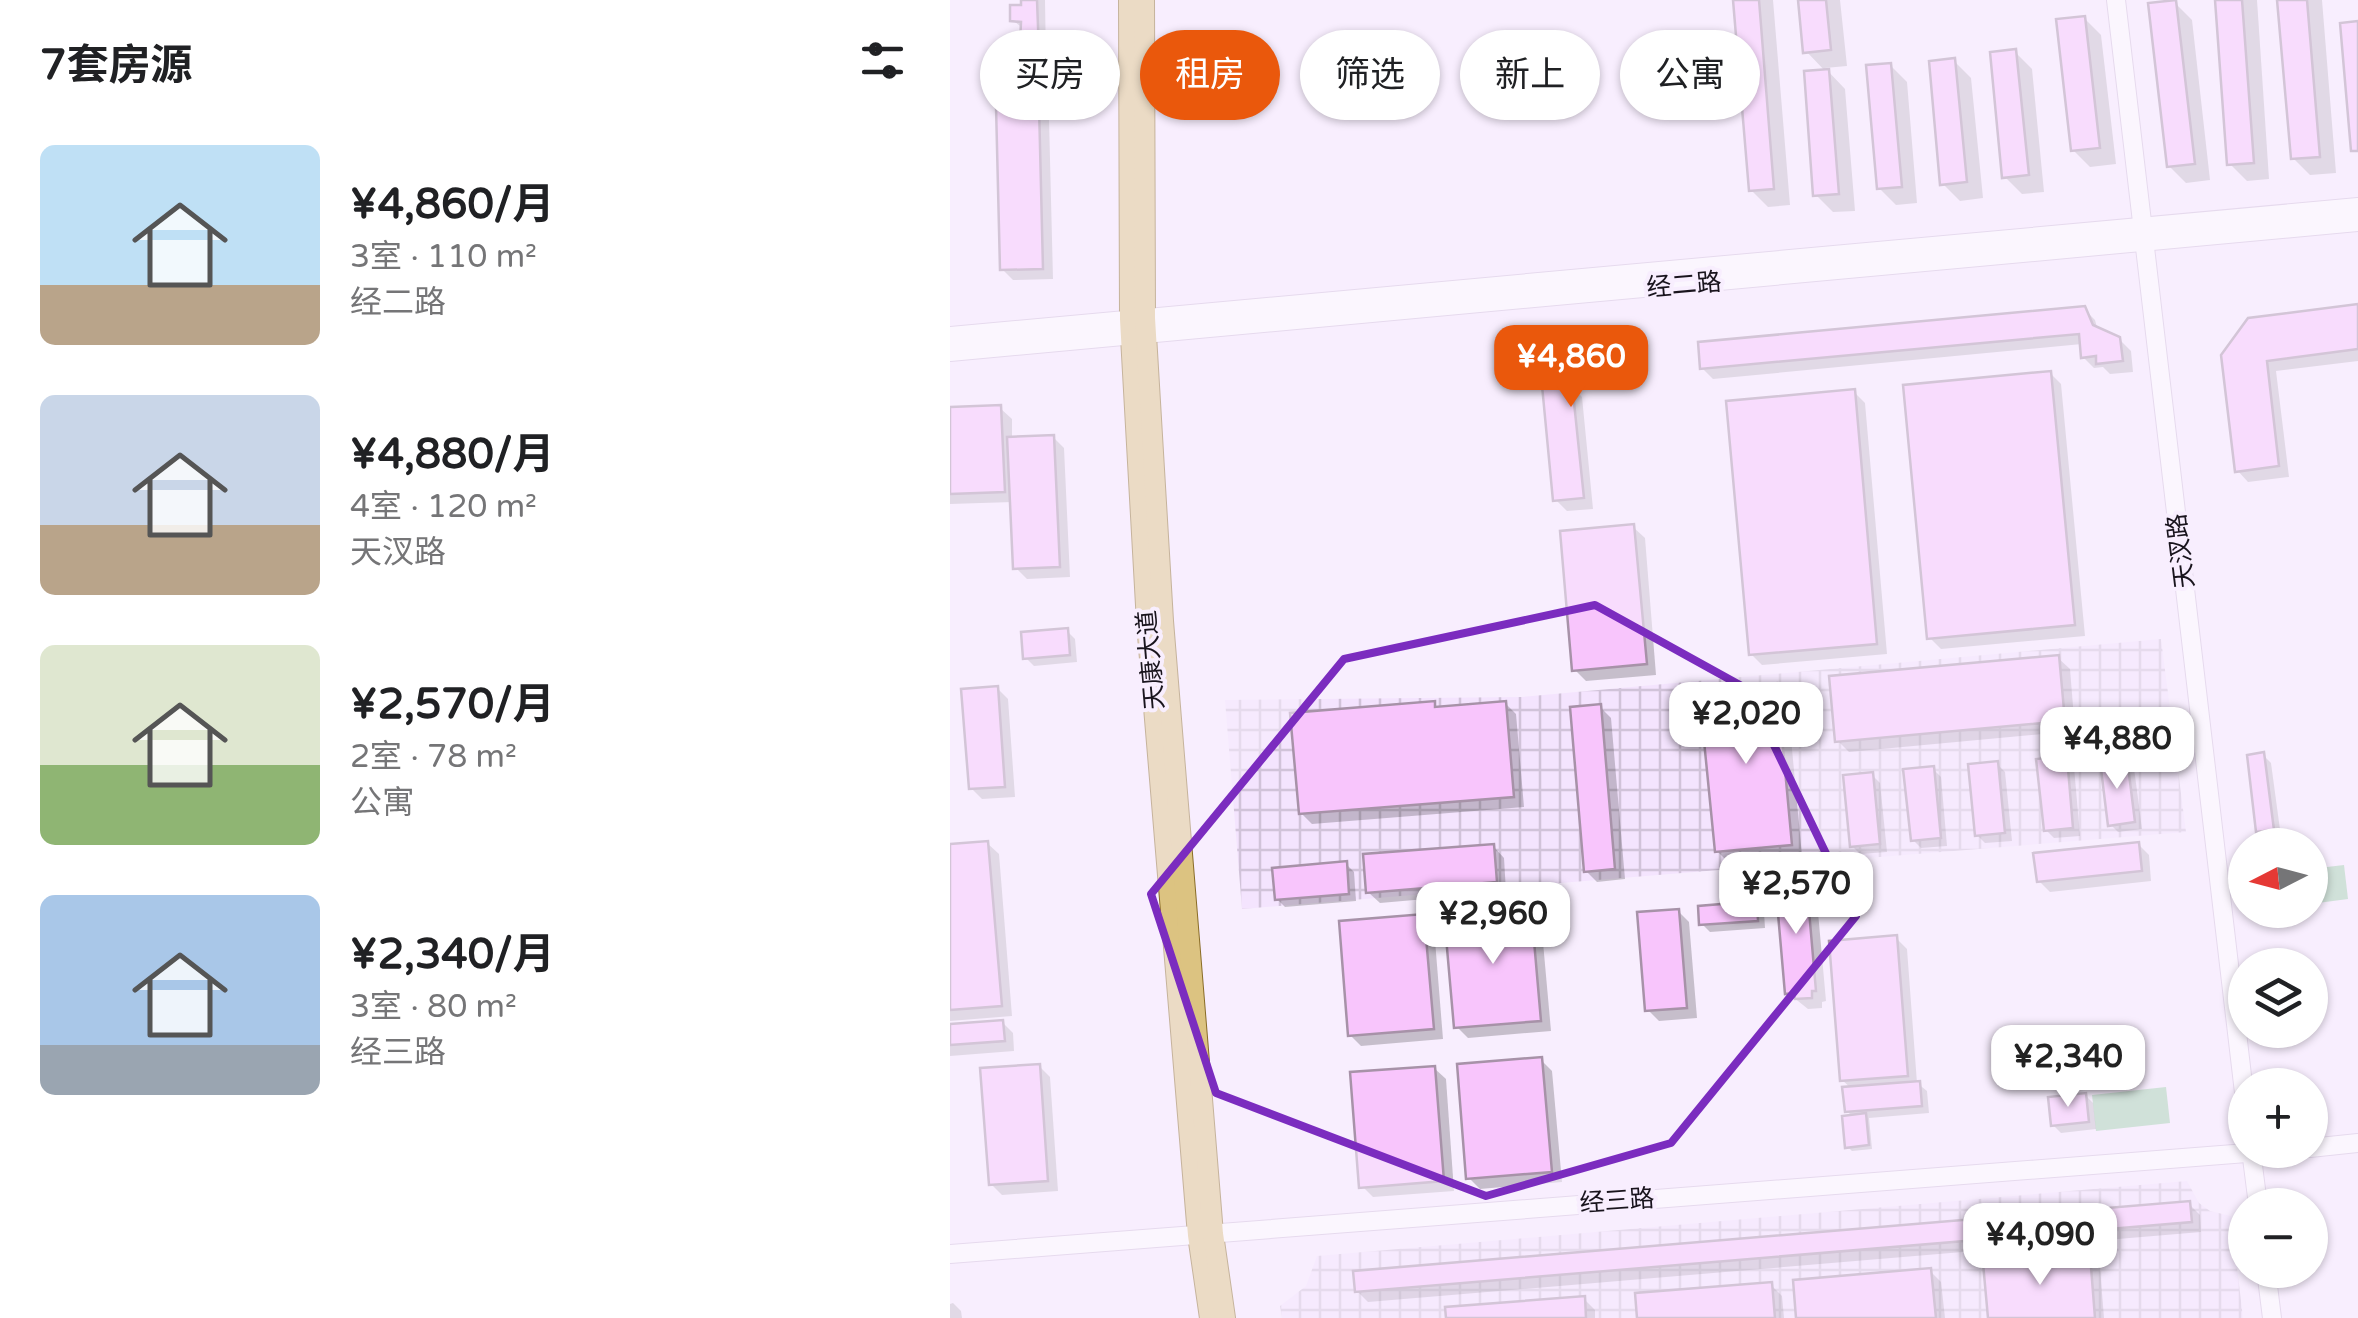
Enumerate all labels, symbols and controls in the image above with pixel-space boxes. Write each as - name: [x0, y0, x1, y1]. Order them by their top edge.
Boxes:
- chip: 买房: [980, 30, 1120, 120]
- chip: 租房: [1140, 30, 1280, 120]
- chip: 筛选: [1300, 30, 1440, 120]
- chip: 新上: [1460, 30, 1600, 120]
- chip: 公寓: [1620, 30, 1760, 120]
- icon: filters: [855, 33, 910, 88]
- text: 7套房源: [40, 40, 192, 91]
- text: ¥4,860/月: [350, 179, 554, 230]
- icon: home: [120, 185, 240, 305]
- text: 3室 · 110 m²: [350, 238, 537, 276]
- street label: 经二路: [1645, 267, 1723, 303]
- text: 经二路: [350, 284, 446, 322]
- pin: ¥4,860: [1490, 325, 1652, 410]
- text: ¥4,860: [1516, 338, 1626, 376]
- text: ¥4,880/月: [350, 429, 554, 480]
- icon: home: [120, 435, 240, 555]
- text: 4室 · 120 m²: [350, 488, 537, 526]
- street label: 天汊路: [2162, 512, 2200, 590]
- text: 天汊路: [350, 534, 446, 572]
- street label: 天康大道: [1132, 609, 1170, 711]
- text: ¥2,570/月: [350, 679, 555, 730]
- pin: ¥2,020: [1665, 682, 1827, 767]
- icon: home: [120, 685, 240, 805]
- text: ¥2,020: [1691, 695, 1801, 733]
- pin: ¥4,880: [2036, 707, 2198, 792]
- text: ¥4,880: [2062, 720, 2172, 758]
- text: 2室 · 78 m²: [350, 738, 517, 776]
- text: 公寓: [350, 784, 414, 822]
- north arrow: [2228, 828, 2328, 928]
- map controls: [2228, 828, 2328, 1288]
- pin: ¥2,570: [1715, 852, 1877, 937]
- text: ¥2,570: [1741, 865, 1851, 903]
- pin: ¥2,960: [1412, 882, 1574, 967]
- text: ¥2,960: [1438, 895, 1548, 933]
- text: ¥2,340/月: [350, 929, 555, 980]
- icon: home: [120, 935, 240, 1055]
- button: layers: [2228, 948, 2328, 1048]
- text: 3室 · 80 m²: [350, 988, 517, 1026]
- pin: ¥2,340: [1987, 1025, 2149, 1110]
- text: 经三路: [350, 1034, 446, 1072]
- text: ¥2,340: [2013, 1038, 2123, 1076]
- button: +: [2228, 1068, 2328, 1168]
- street label: 经三路: [1579, 1183, 1655, 1219]
- button: −: [2228, 1188, 2328, 1288]
- pin: ¥4,090: [1959, 1203, 2121, 1288]
- text: ¥4,090: [1985, 1216, 2095, 1254]

